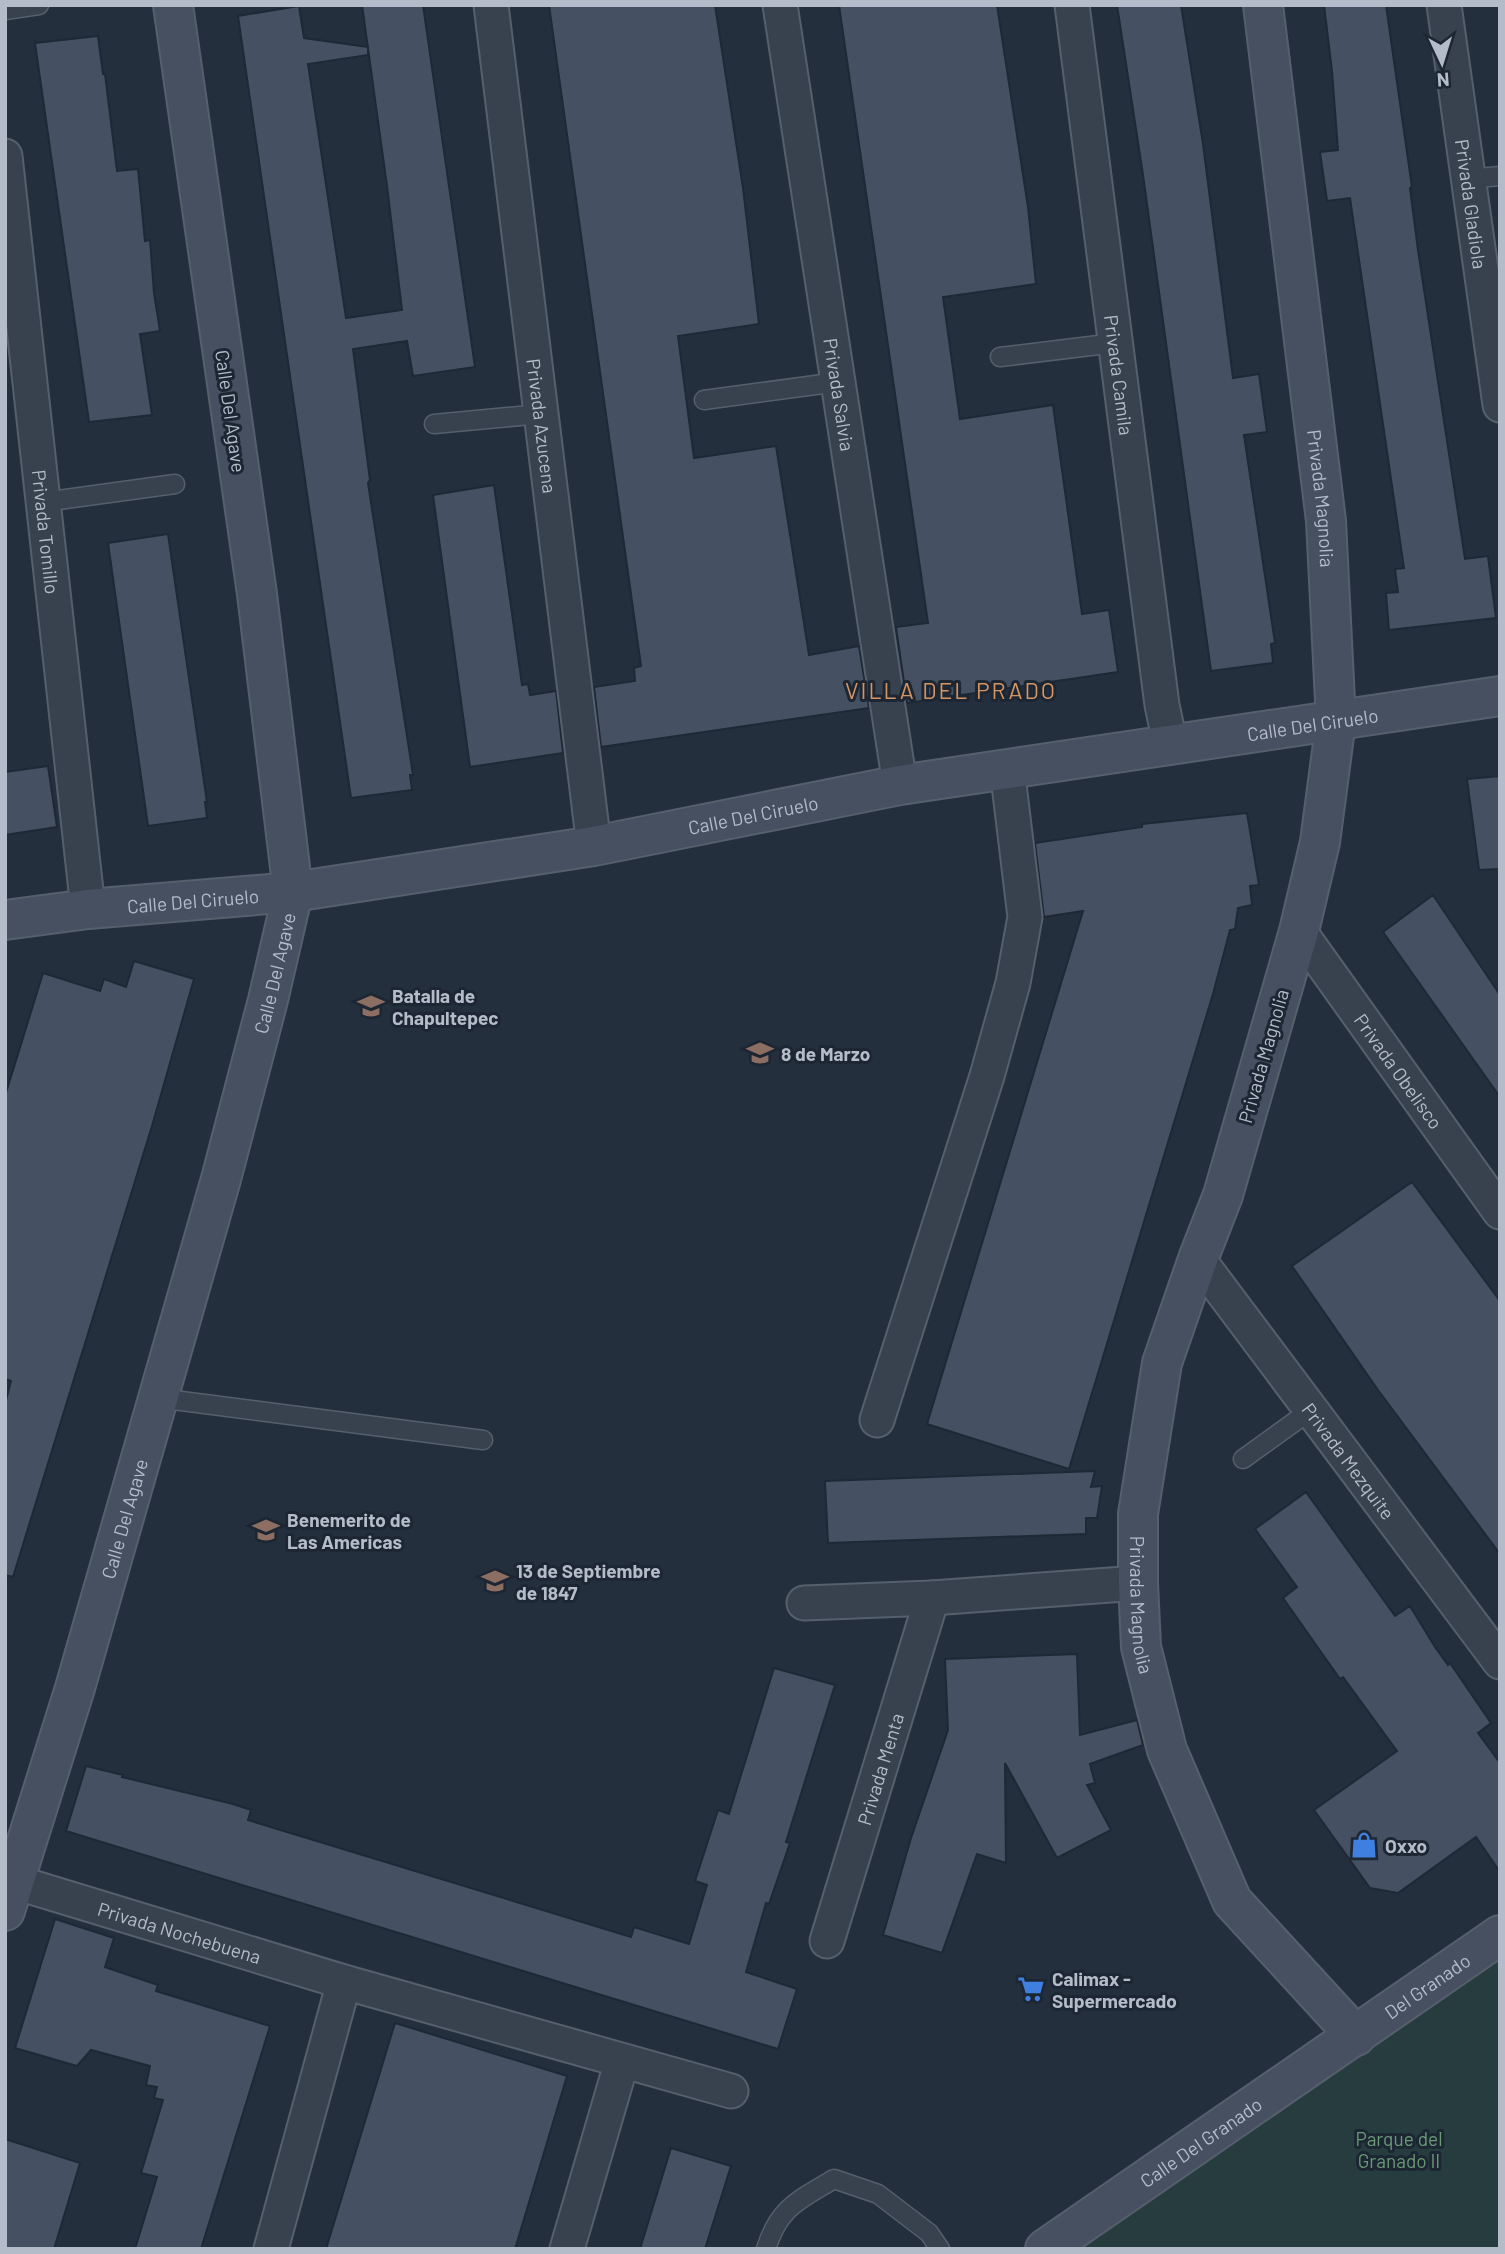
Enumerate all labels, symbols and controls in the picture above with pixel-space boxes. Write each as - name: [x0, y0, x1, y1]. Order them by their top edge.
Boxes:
- north arrow: [1407, 28, 1477, 98]
- text: N: [1436, 69, 1450, 92]
- street label: Privada Gladiola: [1451, 138, 1492, 270]
- street label: Privada Camila: [1100, 313, 1139, 437]
- street label: Privada Salvia: [820, 336, 860, 453]
- street label: Calle Del Agave: [211, 348, 251, 474]
- street label: Privada Azucena: [523, 357, 562, 495]
- street label: Privada Magnolia: [1303, 428, 1340, 568]
- street label: Privada Tomillo: [28, 468, 65, 595]
- district label: VILLA DEL PRADO: [845, 676, 1057, 704]
- street label: Calle Del Ciruelo: [1245, 703, 1380, 745]
- street label: Calle Del Ciruelo: [686, 790, 820, 839]
- street label: Calle Del Ciruelo: [126, 883, 260, 917]
- street label: Calle Del Agave: [248, 910, 299, 1036]
- place label: Batalla de Chapultepec: [392, 984, 499, 1029]
- street label: Privada Magnolia: [1233, 986, 1293, 1126]
- school or university icon: Batalla de Chapultepec: [356, 991, 386, 1021]
- street label: Privada Obelisco: [1350, 1009, 1448, 1133]
- school or university icon: 8 de Marzo: [745, 1038, 775, 1068]
- place label: 8 de Marzo: [781, 1042, 870, 1065]
- street label: Privada Mezquite: [1298, 1398, 1400, 1524]
- street label: Calle Del Agave: [95, 1456, 152, 1581]
- place label: Benemerito de Las Americas: [287, 1508, 411, 1553]
- school or university icon: Benemerito de Las Americas: [251, 1515, 281, 1545]
- street label: Privada Magnolia: [1127, 1536, 1159, 1676]
- place label: 13 de Septiembre de 1847: [516, 1559, 661, 1604]
- school or university icon: 13 de Septiembre de 1847: [480, 1566, 510, 1596]
- street label: Privada Menta: [852, 1710, 908, 1828]
- shop icon: Oxxo: [1349, 1830, 1379, 1860]
- place label: Oxxo: [1385, 1834, 1427, 1857]
- street label: Privada Nochebuena: [95, 1896, 264, 1968]
- street label: Del Granado: [1380, 1948, 1474, 2023]
- place label: Calimax - Supermercado: [1052, 1967, 1177, 2012]
- supermarket icon: Calimax - Supermercado: [1016, 1974, 1046, 2004]
- street label: Calle Del Granado: [1135, 2092, 1266, 2192]
- park label: Parque del Granado II: [1355, 2127, 1443, 2172]

